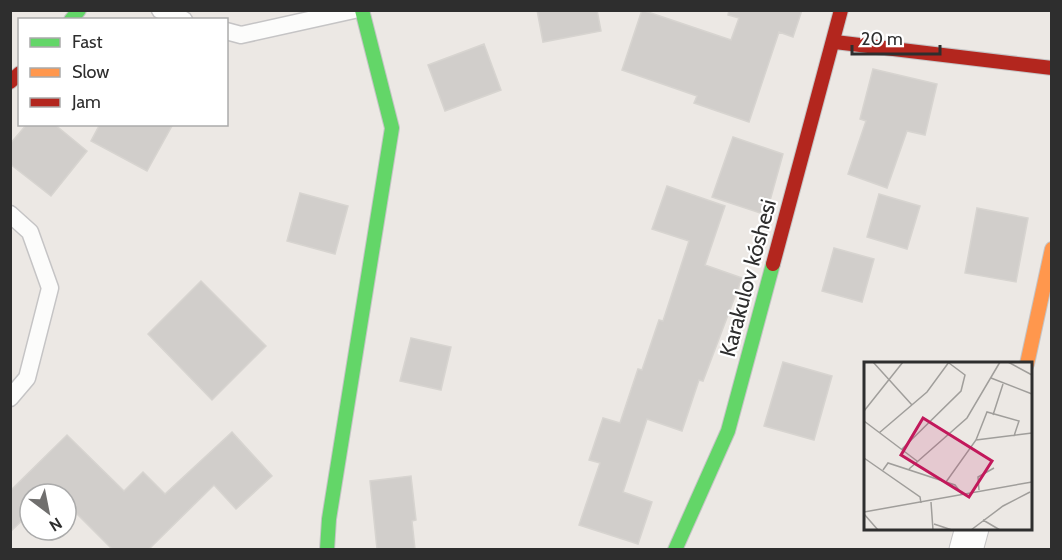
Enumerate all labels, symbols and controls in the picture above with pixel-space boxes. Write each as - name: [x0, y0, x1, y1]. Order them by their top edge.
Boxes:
- legend: [18, 18, 228, 126]
- scale bar: [852, 18, 940, 56]
- text: 20 m: [861, 28, 903, 50]
- text: Fast: [72, 31, 103, 53]
- text: Slow: [72, 61, 109, 83]
- text: Jam: [71, 91, 101, 113]
- street label: Karakulov kóshesi: [714, 196, 782, 360]
- inset map: [864, 362, 1032, 530]
- north arrow: [18, 482, 78, 542]
- text: N: [46, 513, 66, 535]

